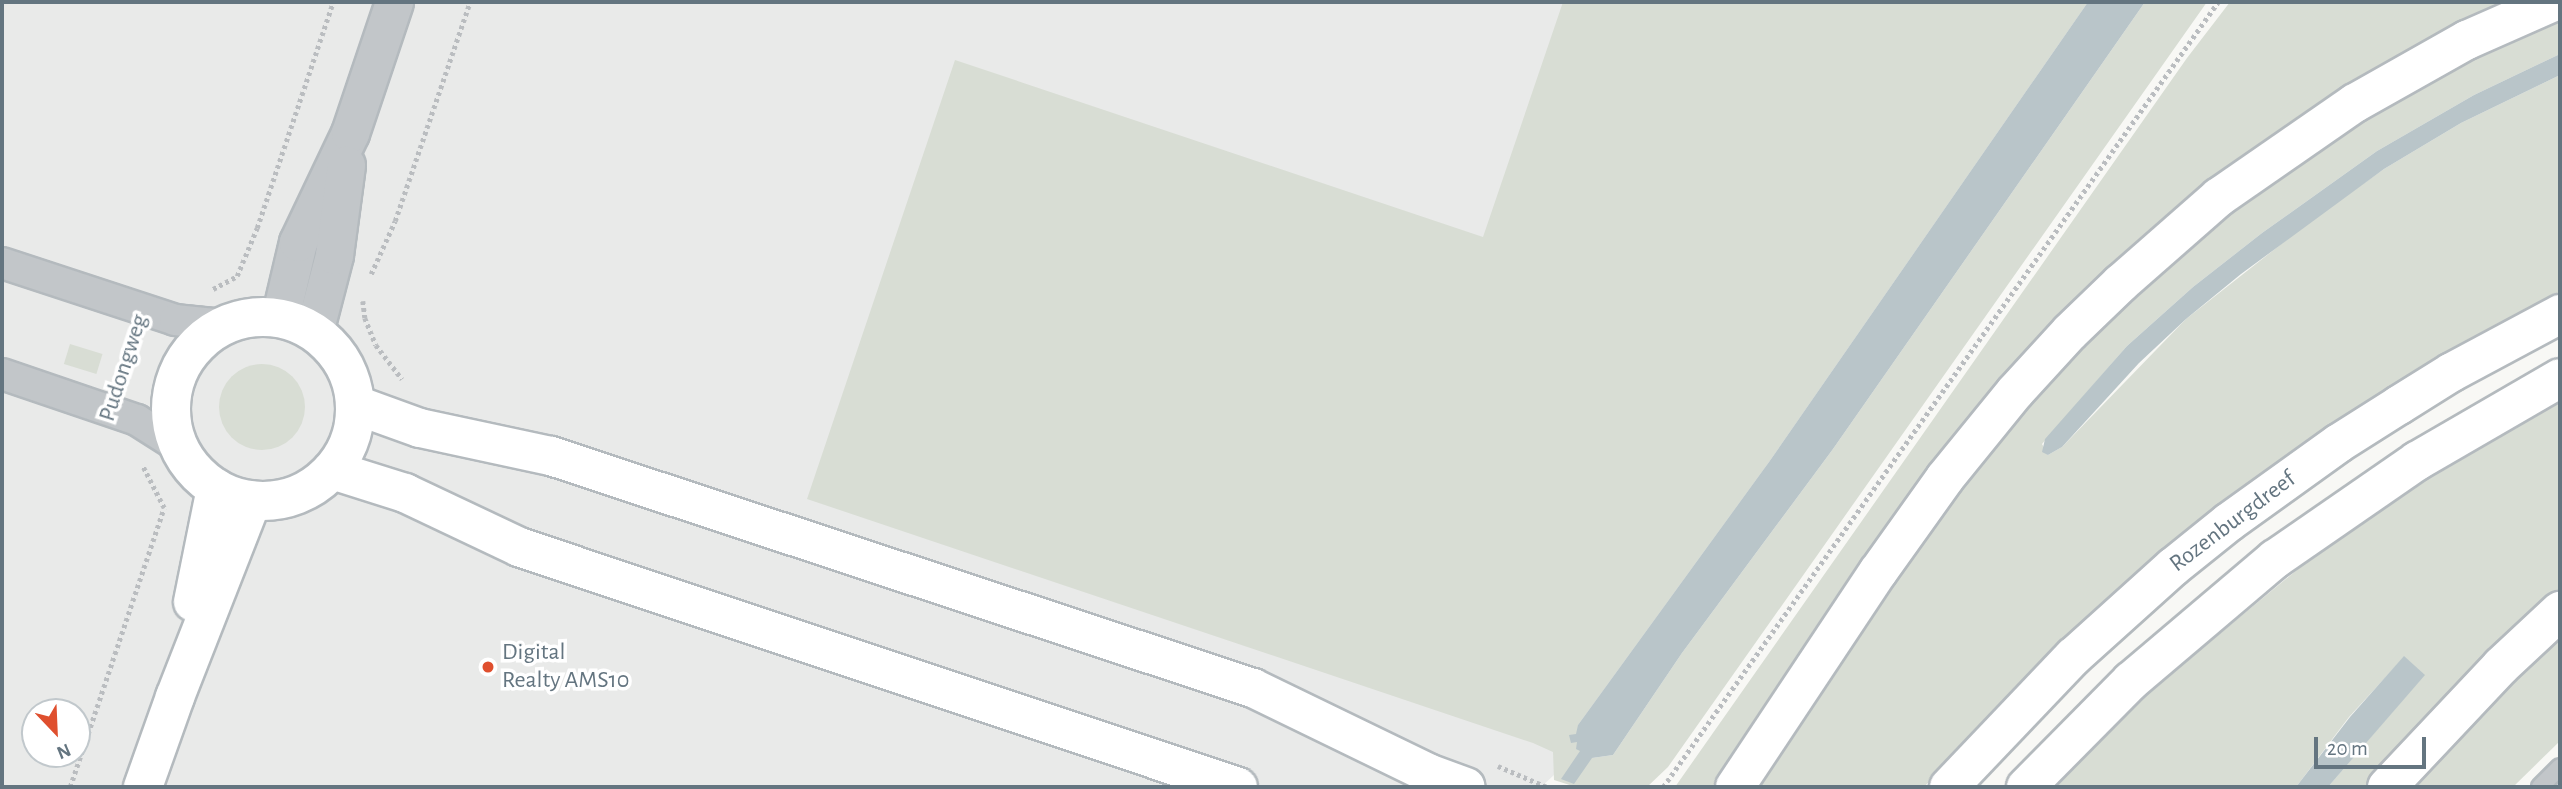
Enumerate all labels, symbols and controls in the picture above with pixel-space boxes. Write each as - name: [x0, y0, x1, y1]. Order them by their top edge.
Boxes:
- street label: Pudongweg: [93, 311, 155, 425]
- street label: Rozenburgdreef: [2164, 465, 2302, 579]
- place label: Digital Realty AMS10: [502, 639, 629, 695]
- marker: Digital Realty AMS10: [480, 659, 496, 675]
- north arrow: [21, 698, 91, 768]
- scale bar: [2317, 722, 2429, 766]
- text: 20 m: [2327, 738, 2368, 759]
- text: N: [54, 740, 73, 762]

